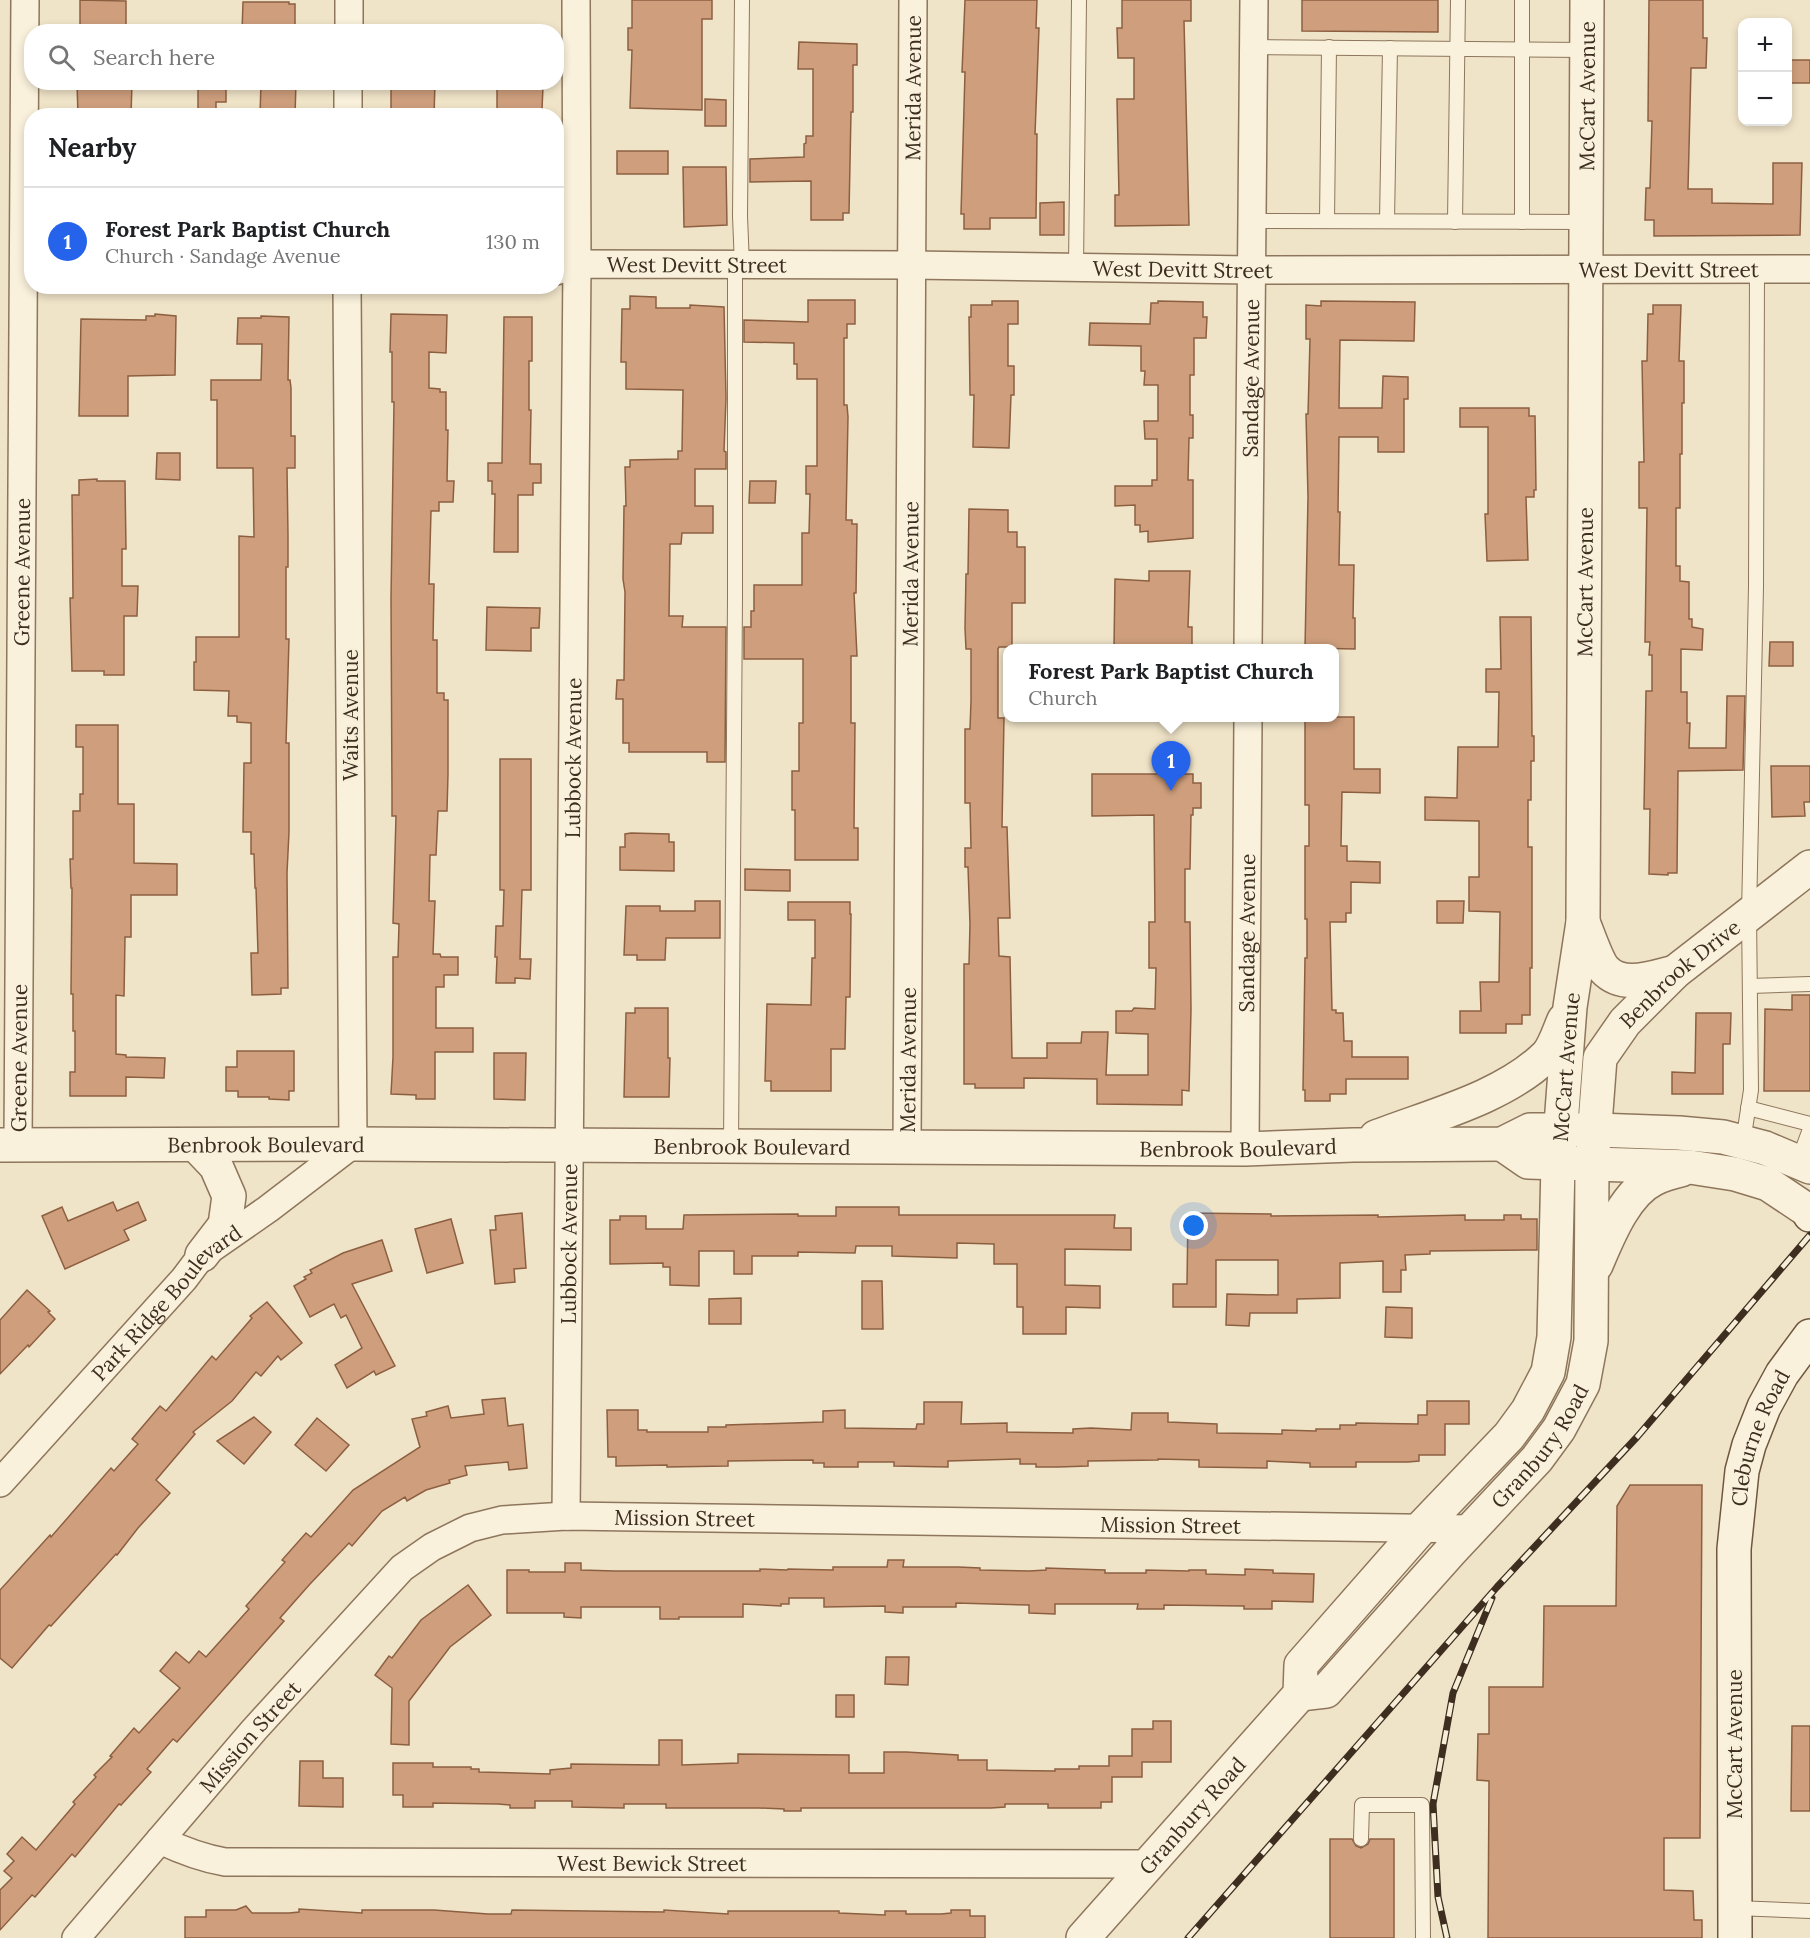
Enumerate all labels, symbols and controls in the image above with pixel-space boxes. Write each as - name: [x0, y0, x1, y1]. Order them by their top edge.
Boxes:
- street label: Merida Avenue: [899, 15, 926, 161]
- map controls: [1738, 18, 1792, 126]
- button: +: [1738, 18, 1792, 72]
- street label: McCart Avenue: [1573, 21, 1600, 171]
- search box: [24, 24, 564, 90]
- icon: search: [45, 41, 78, 74]
- text: Search here: [93, 43, 215, 71]
- button: −: [1738, 72, 1792, 126]
- text: Nearby: [48, 131, 136, 164]
- text: Forest Park Baptist Church: [105, 215, 390, 243]
- text: 1: [63, 229, 72, 254]
- text: 130 m: [486, 229, 540, 254]
- text: Church · Sandage Avenue: [105, 243, 341, 268]
- street label: West Devitt Street: [607, 251, 788, 278]
- street label: West Devitt Street: [1093, 254, 1274, 284]
- street label: West Devitt Street: [1579, 256, 1760, 283]
- street label: Sandage Avenue: [1236, 299, 1265, 457]
- street label: Greene Avenue: [8, 498, 35, 646]
- street label: Merida Avenue: [896, 501, 924, 647]
- street label: McCart Avenue: [1571, 507, 1598, 657]
- popup: [1003, 644, 1339, 722]
- street label: Waits Avenue: [337, 649, 364, 781]
- text: Forest Park Baptist Church: [1028, 657, 1314, 685]
- street label: Lubbock Avenue: [558, 678, 587, 839]
- text: Church: [1028, 685, 1097, 710]
- pin: 1: [1152, 742, 1190, 791]
- street label: Sandage Avenue: [1232, 854, 1261, 1012]
- street label: Benbrook Drive: [1613, 913, 1745, 1034]
- street label: Greene Avenue: [5, 984, 32, 1132]
- street label: Merida Avenue: [894, 987, 921, 1133]
- street label: McCart Avenue: [1546, 990, 1586, 1143]
- street label: Benbrook Boulevard: [167, 1130, 365, 1158]
- street label: Benbrook Boulevard: [653, 1132, 851, 1160]
- street label: Benbrook Boulevard: [1139, 1132, 1337, 1163]
- street label: Lubbock Avenue: [554, 1164, 583, 1325]
- your location: [1179, 1211, 1208, 1240]
- street label: Park Ridge Boulevard: [85, 1218, 246, 1386]
- street label: Cleburne Road: [1725, 1365, 1795, 1508]
- street label: Granbury Road: [1485, 1379, 1594, 1513]
- street label: Mission Street: [614, 1503, 756, 1532]
- street label: Mission Street: [1100, 1510, 1242, 1539]
- street label: McCart Avenue: [1721, 1669, 1748, 1819]
- street label: Mission Street: [193, 1674, 307, 1798]
- street label: Granbury Road: [1133, 1751, 1251, 1880]
- street label: West Bewick Street: [557, 1849, 748, 1877]

